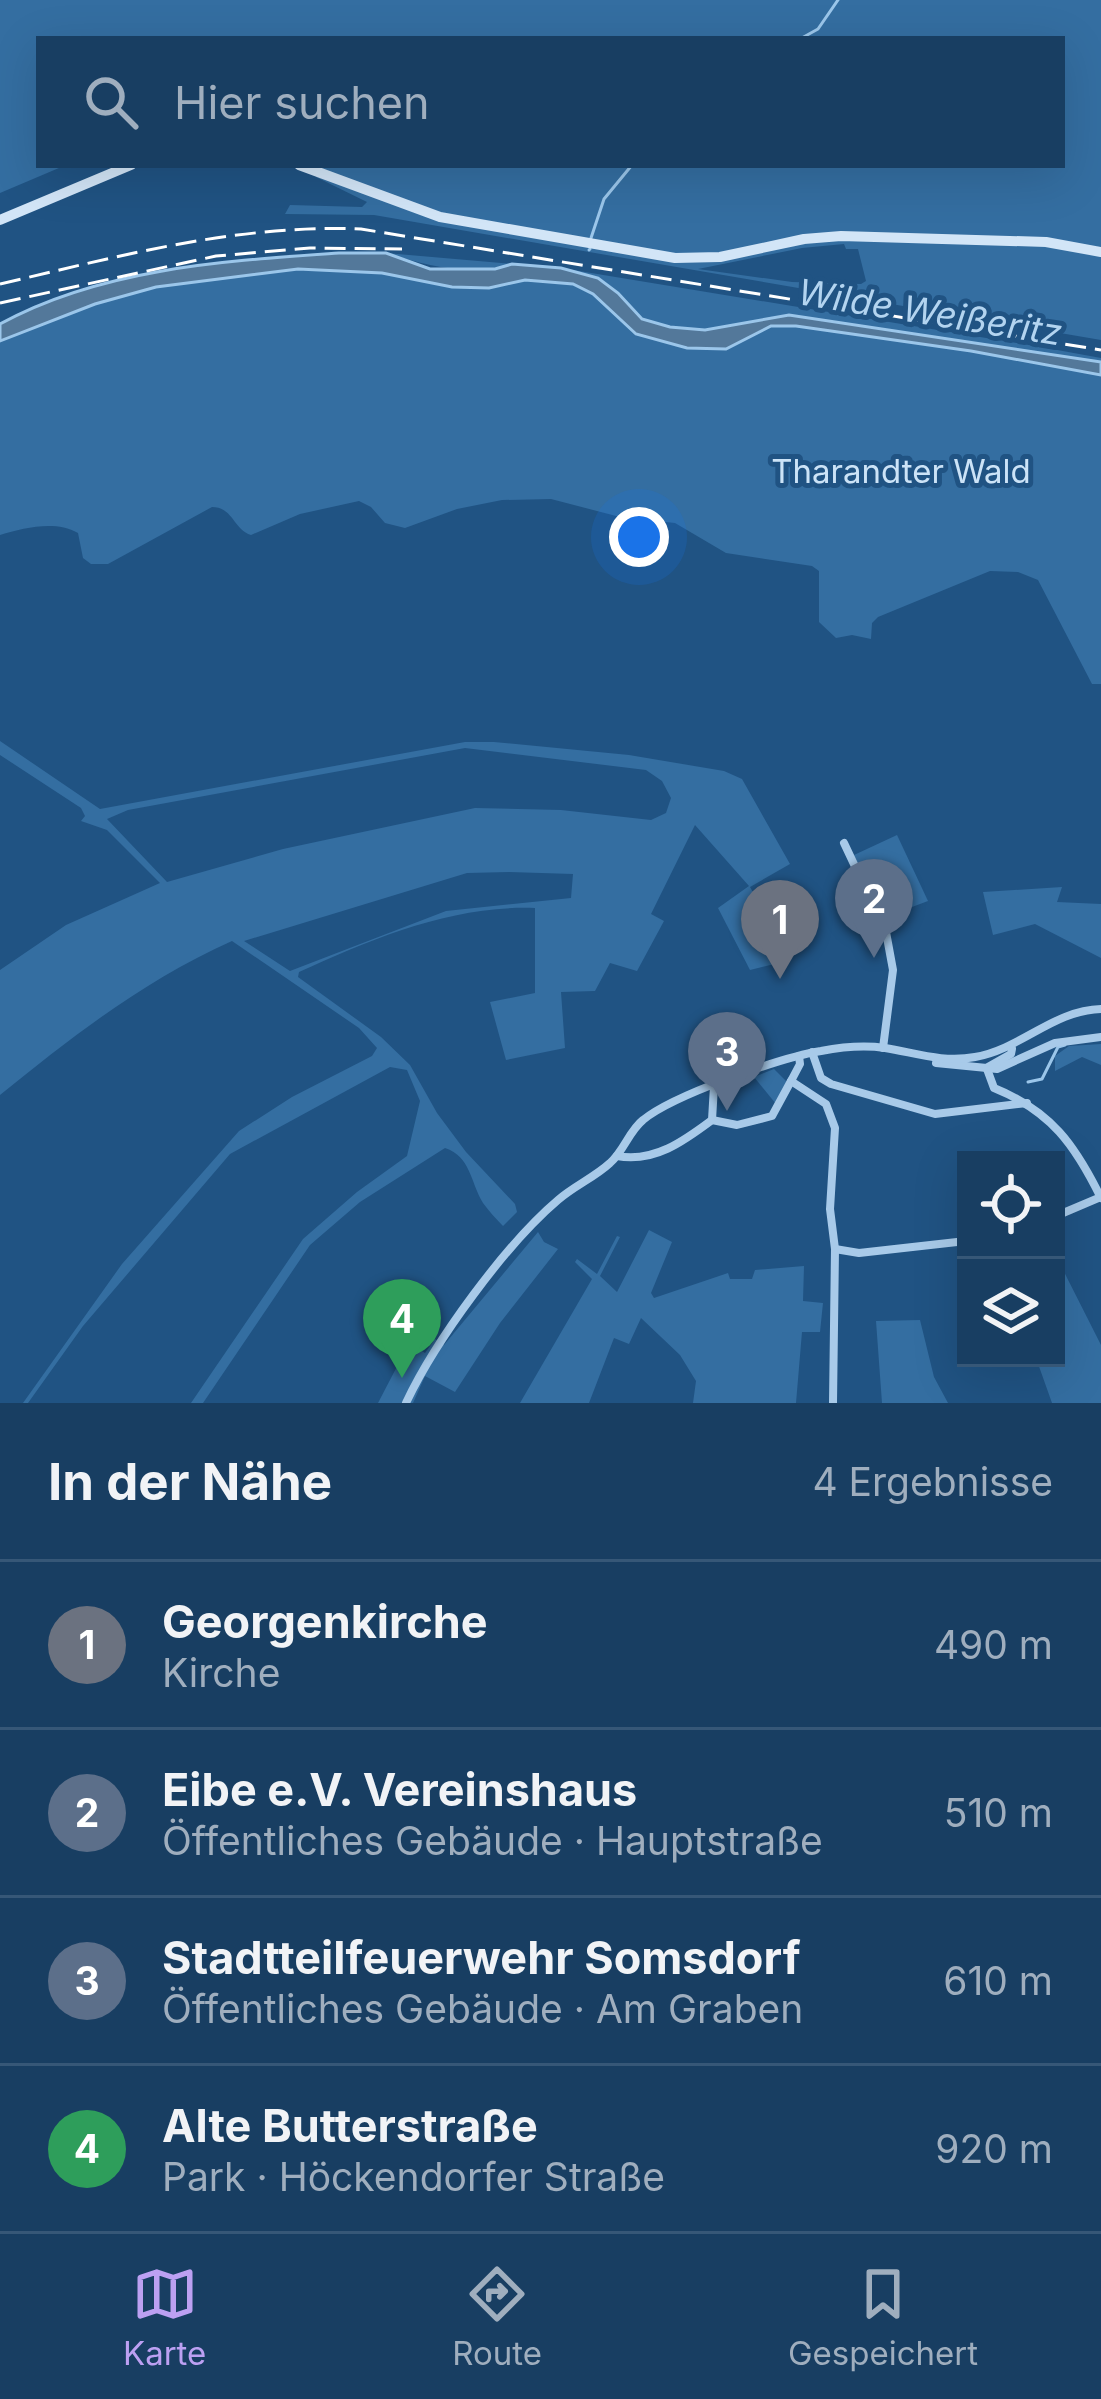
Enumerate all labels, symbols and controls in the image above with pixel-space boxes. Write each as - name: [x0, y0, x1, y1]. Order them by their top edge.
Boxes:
- search box: [36, 36, 1065, 168]
- icon: search: [78, 69, 144, 135]
- text: Hier suchen: [174, 75, 430, 130]
- water label: Wilde Weißeritz: [795, 269, 1065, 355]
- park label: Tharandter Wald: [771, 451, 1031, 491]
- your location: [609, 507, 669, 567]
- pin: 2: [835, 859, 913, 958]
- pin: 1: [741, 880, 819, 979]
- pin: 3: [688, 1012, 766, 1111]
- map controls: [957, 1151, 1065, 1367]
- button: locate: [957, 1151, 1065, 1259]
- button: layers: [957, 1259, 1065, 1367]
- pin: 4: [363, 1279, 441, 1378]
- text: In der Nähe: [48, 1451, 332, 1512]
- text: 4 Ergebnisse: [812, 1458, 1053, 1505]
- text: Georgenkirche: [162, 1594, 487, 1649]
- text: 1: [79, 1621, 95, 1668]
- text: 490 m: [934, 1621, 1053, 1668]
- text: Kirche: [162, 1649, 280, 1696]
- text: Eibe e.V. Vereinshaus: [162, 1762, 637, 1817]
- text: 2: [75, 1789, 99, 1836]
- text: 510 m: [944, 1789, 1053, 1836]
- text: Öffentliches Gebäude · Hauptstraße: [162, 1817, 823, 1864]
- text: Stadtteilfeuerwehr Somsdorf: [162, 1930, 801, 1985]
- text: 3: [74, 1957, 100, 2004]
- text: 610 m: [943, 1957, 1053, 2004]
- text: Öffentliches Gebäude · Am Graben: [162, 1985, 803, 2032]
- text: Alte Butterstraße: [162, 2098, 538, 2153]
- text: 4: [74, 2125, 100, 2172]
- text: 920 m: [935, 2125, 1053, 2172]
- text: Park · Höckendorfer Straße: [162, 2153, 665, 2200]
- tab: Karte: [123, 2261, 206, 2373]
- tab: Route: [452, 2261, 542, 2373]
- tab: Gespeichert: [788, 2261, 978, 2373]

